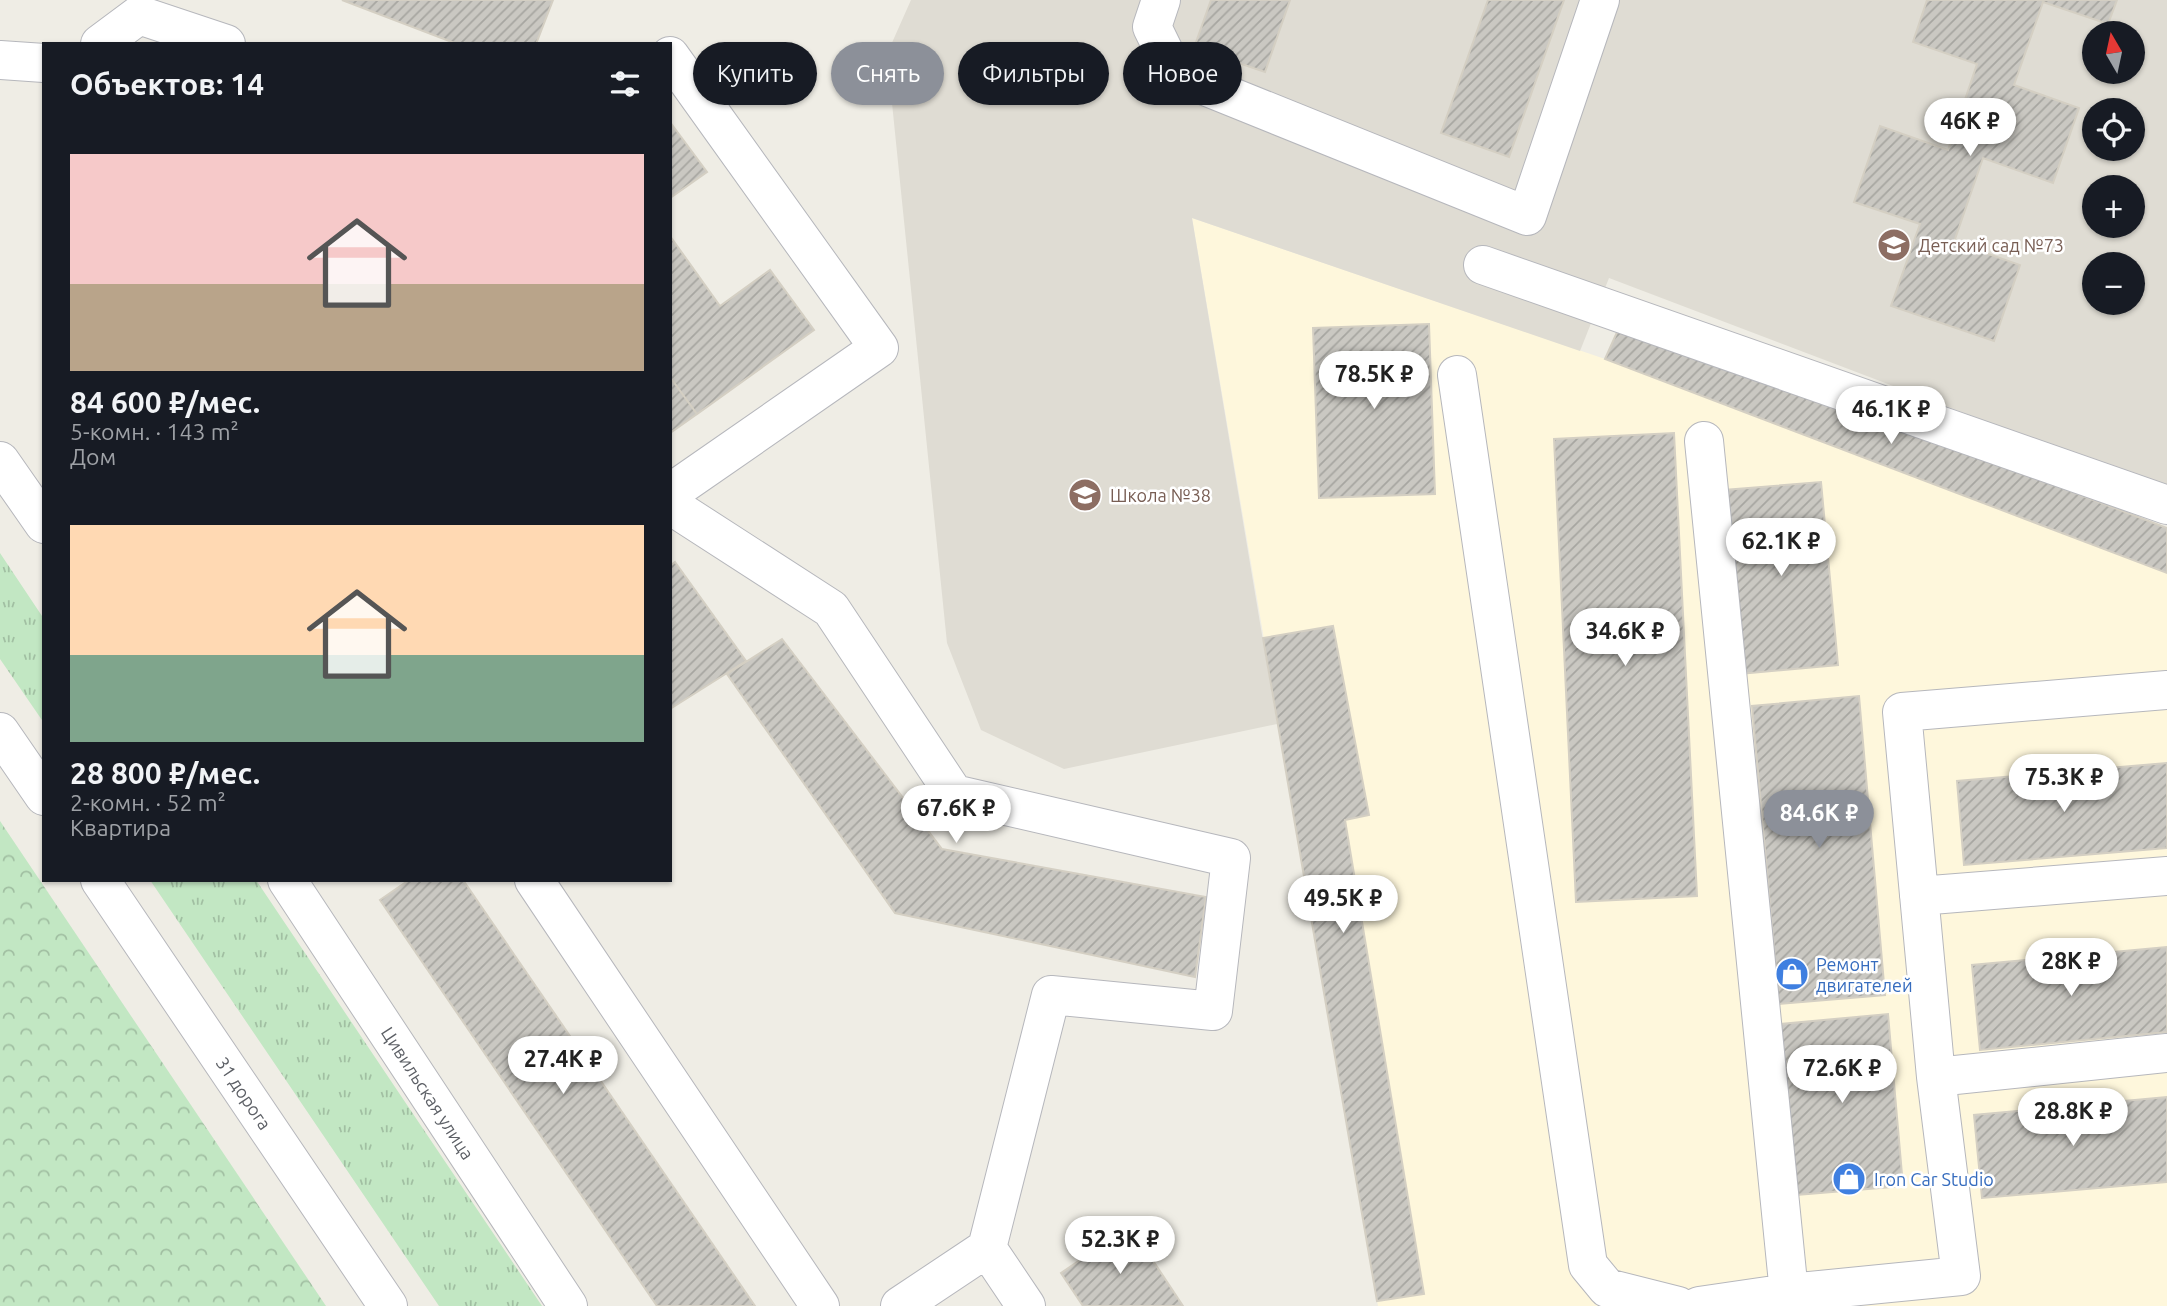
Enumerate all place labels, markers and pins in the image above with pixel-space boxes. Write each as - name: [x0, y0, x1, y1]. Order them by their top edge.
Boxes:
- pin: 46K ₽: [1921, 99, 2019, 158]
- school or university icon: Детский сад №73: [1875, 226, 1913, 264]
- place label: Детский сад №73: [1918, 235, 2064, 255]
- pin: 78.5K ₽: [1309, 352, 1439, 411]
- pin: 46.1K ₽: [1826, 386, 1956, 446]
- school or university icon: Школа №38: [1066, 476, 1104, 514]
- place label: Школа №38: [1110, 485, 1211, 505]
- pin: 62.1K ₽: [1716, 518, 1846, 578]
- pin: 34.6K ₽: [1560, 608, 1690, 668]
- pin: 75.3K ₽: [1999, 754, 2129, 814]
- pin: 67.6K ₽: [891, 786, 1021, 845]
- pin: 84.6K ₽: [1754, 790, 1884, 850]
- pin: 49.5K ₽: [1278, 876, 1408, 935]
- pin: 28K ₽: [2022, 939, 2120, 998]
- place label: Ремонт двигателей: [1816, 954, 1913, 995]
- shop icon: Ремонт двигателей: [1773, 955, 1811, 993]
- pin: 27.4K ₽: [498, 1036, 628, 1096]
- pin: 72.6K ₽: [1777, 1046, 1907, 1105]
- pin: 28.8K ₽: [2008, 1088, 2138, 1148]
- shop icon: Iron Car Studio: [1830, 1160, 1868, 1198]
- place label: Iron Car Studio: [1874, 1169, 1994, 1189]
- pin: 52.3K ₽: [1055, 1216, 1185, 1276]

